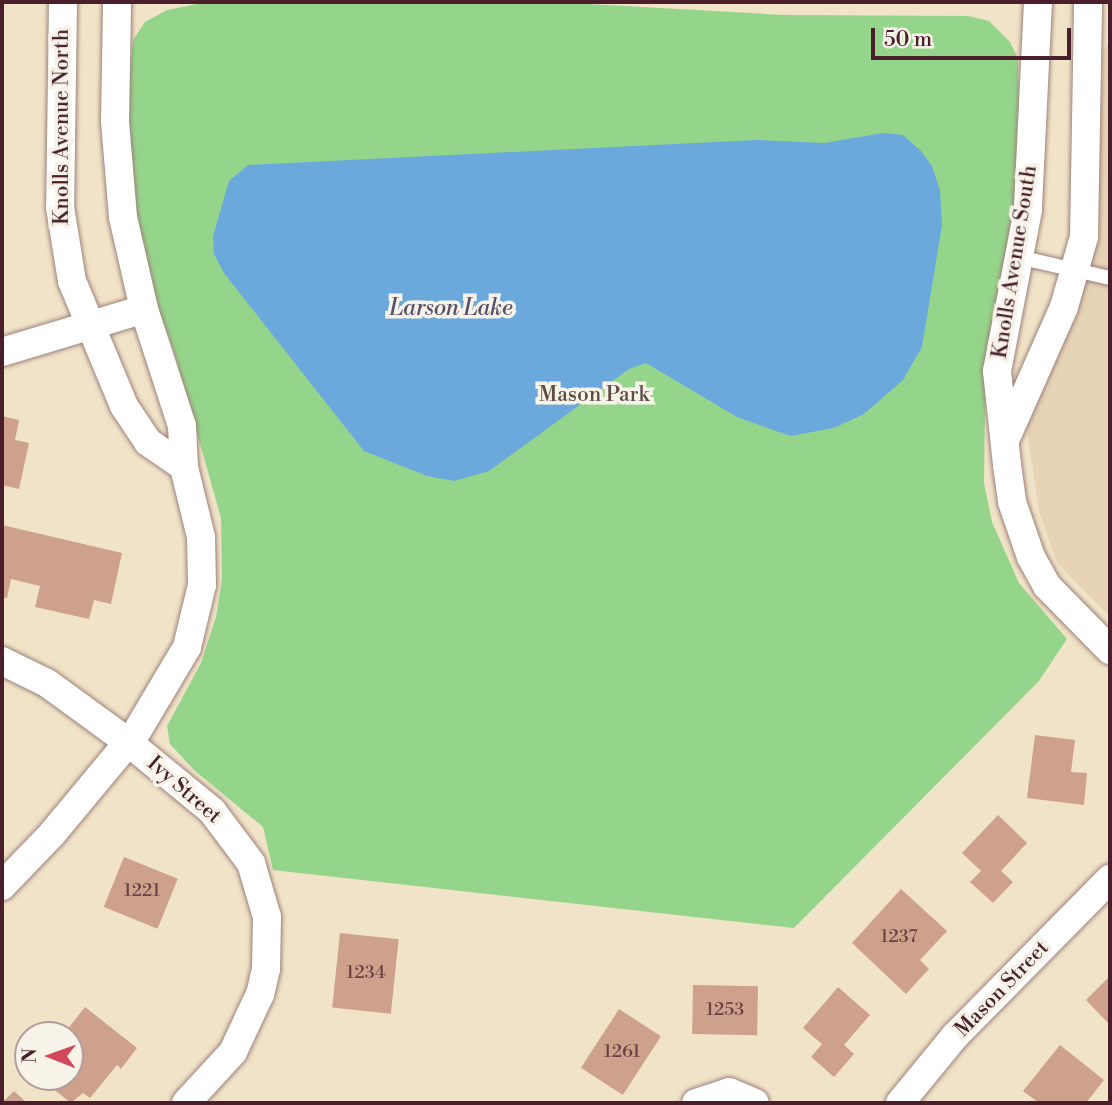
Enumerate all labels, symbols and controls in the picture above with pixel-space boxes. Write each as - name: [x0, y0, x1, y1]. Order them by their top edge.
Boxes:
- scale bar: [874, 14, 1074, 58]
- text: 50 m: [884, 27, 932, 53]
- street label: Knolls Avenue North: [49, 29, 75, 225]
- street label: Knolls Avenue South: [987, 164, 1043, 360]
- water label: Larson Lake: [389, 294, 513, 322]
- park label: Mason Park: [539, 382, 649, 408]
- street label: Ivy Street: [142, 751, 226, 829]
- house number: 1221: [124, 880, 160, 902]
- house number: 1237: [880, 926, 918, 948]
- street label: Mason Street: [950, 936, 1054, 1042]
- house number: 1234: [346, 962, 386, 984]
- house number: 1253: [706, 999, 744, 1021]
- north arrow: [14, 1021, 84, 1091]
- house number: 1261: [604, 1041, 640, 1063]
- text: N: [18, 1048, 42, 1063]

